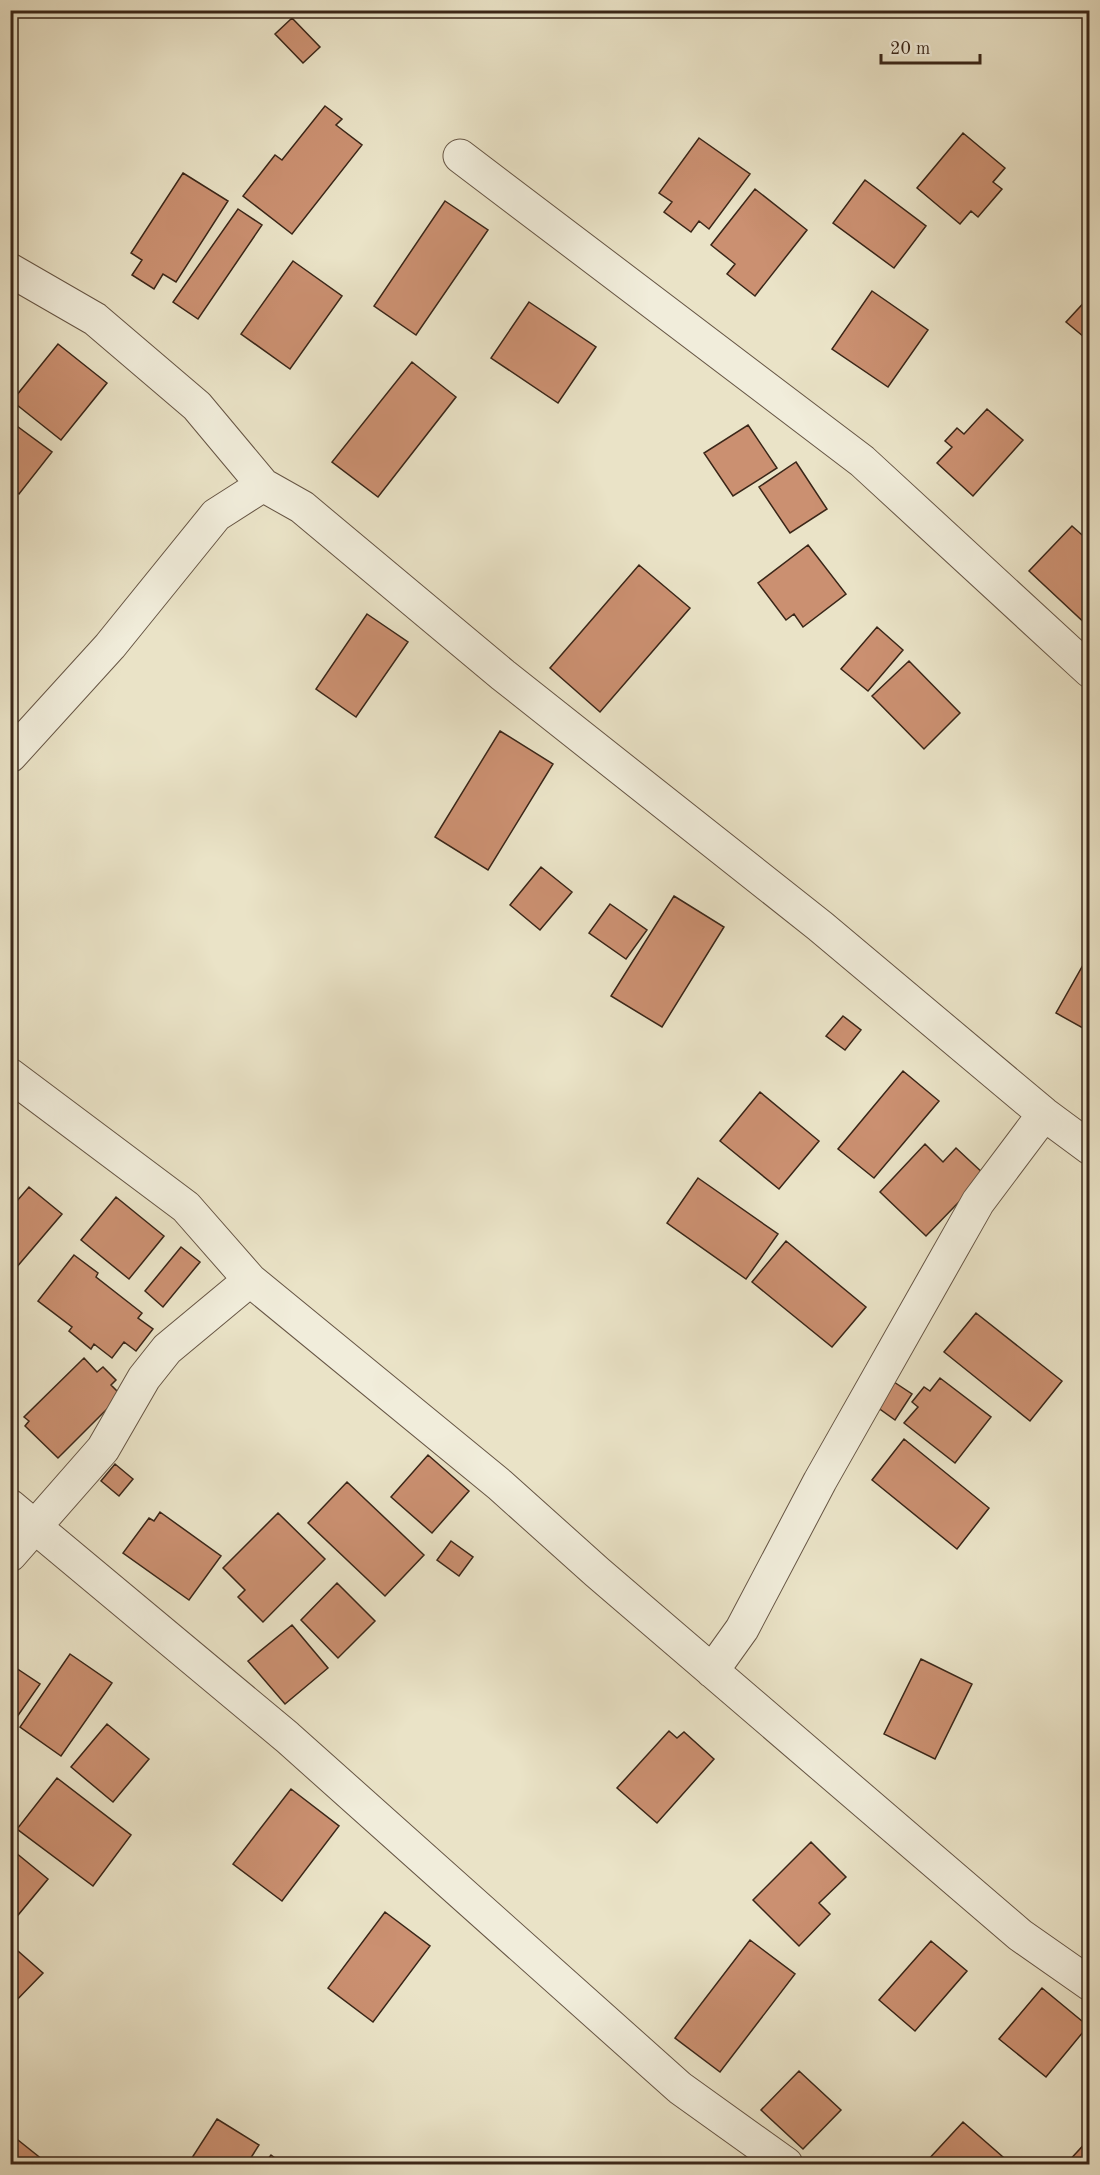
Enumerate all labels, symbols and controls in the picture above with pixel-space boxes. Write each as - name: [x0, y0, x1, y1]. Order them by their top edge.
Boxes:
- scale bar: [881, 27, 980, 65]
- text: 20 m: [890, 40, 930, 58]

